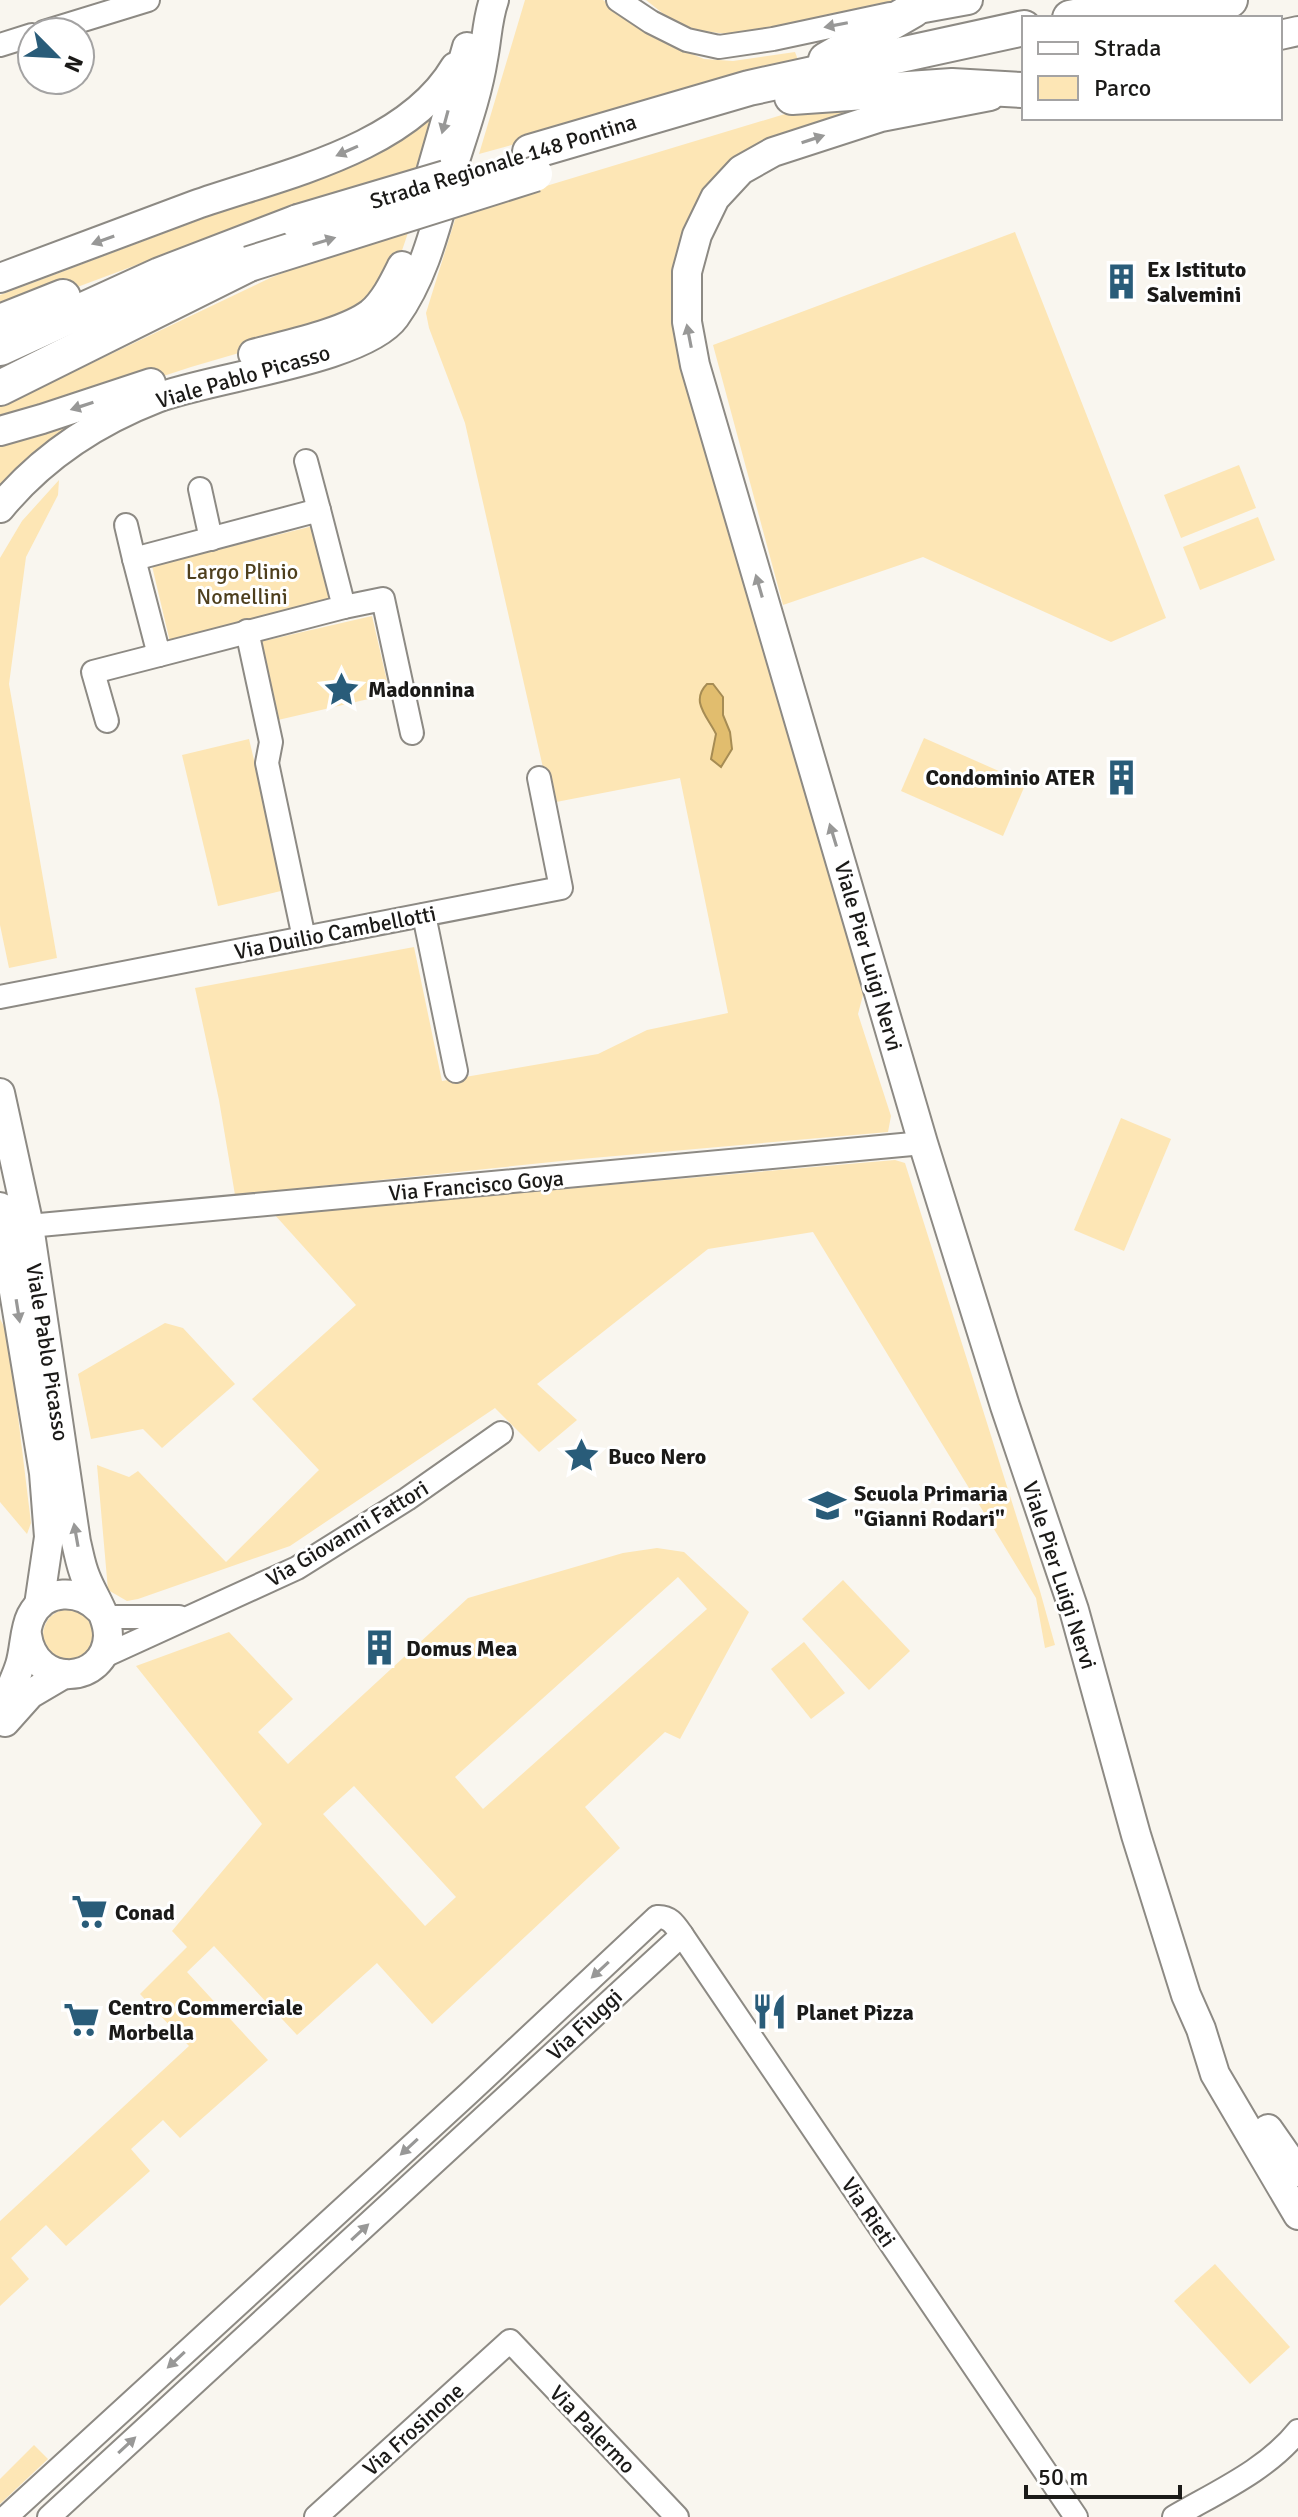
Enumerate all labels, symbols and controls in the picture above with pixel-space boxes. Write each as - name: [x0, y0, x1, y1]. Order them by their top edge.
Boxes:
- north arrow: [16, 16, 96, 96]
- legend: [1022, 16, 1282, 120]
- one-way arrow: [823, 19, 848, 31]
- text: Strada: [1094, 33, 1161, 63]
- text: N: [58, 51, 89, 76]
- text: Parco: [1094, 73, 1151, 103]
- street label: Strada Regionale 148 Pontina: [367, 108, 640, 215]
- one-way arrow: [438, 109, 450, 134]
- one-way arrow: [801, 132, 825, 145]
- one-way arrow: [336, 144, 359, 158]
- one-way arrow: [91, 234, 115, 247]
- one-way arrow: [312, 234, 336, 247]
- place label: Ex Istituto Salvemini: [1147, 256, 1246, 308]
- building icon: Ex Istituto Salvemini: [1102, 263, 1140, 301]
- one-way arrow: [683, 323, 695, 348]
- street label: Viale Pablo Picasso: [153, 339, 333, 414]
- one-way arrow: [69, 401, 93, 413]
- park label: Largo Plinio Nomellini: [186, 558, 298, 610]
- one-way arrow: [752, 573, 765, 597]
- place icon: Madonnina: [323, 670, 361, 708]
- place label: Madonnina: [368, 676, 475, 703]
- building icon: Condominio ATER: [1102, 758, 1140, 796]
- place label: Condominio ATER: [926, 764, 1095, 791]
- one-way arrow: [826, 823, 839, 847]
- street label: Viale Pier Luigi Nervi: [829, 858, 908, 1054]
- street label: Via Duilio Cambellotti: [232, 900, 438, 965]
- street label: Via Francisco Goya: [387, 1164, 565, 1207]
- street label: Viale Pablo Picasso: [20, 1261, 75, 1443]
- one-way arrow: [13, 1299, 25, 1324]
- place icon: Buco Nero: [563, 1437, 601, 1475]
- place label: Buco Nero: [608, 1443, 706, 1470]
- street label: Via Giovanni Fattori: [261, 1474, 433, 1593]
- street label: Viale Pier Luigi Nervi: [1016, 1478, 1103, 1672]
- place label: Scuola Primaria "Gianni Rodari": [854, 1480, 1008, 1532]
- school or university icon: Scuola Primaria "Gianni Rodari": [809, 1487, 847, 1525]
- one-way arrow: [69, 1522, 81, 1547]
- building icon: Domus Mea: [361, 1629, 399, 1667]
- place label: Domus Mea: [406, 1635, 517, 1662]
- supermarket icon: Conad: [70, 1893, 108, 1931]
- place label: Conad: [115, 1899, 175, 1926]
- one-way arrow: [591, 1961, 610, 1979]
- street label: Via Fiuggi: [541, 1983, 628, 2066]
- restaurant icon: Planet Pizza: [751, 1993, 789, 2031]
- place label: Centro Commerciale Morbella: [108, 1994, 303, 2046]
- place label: Planet Pizza: [796, 1999, 914, 2026]
- supermarket icon: Centro Commerciale Morbella: [63, 2001, 101, 2039]
- one-way arrow: [400, 2138, 419, 2156]
- street label: Via Rieti: [835, 2172, 902, 2252]
- one-way arrow: [350, 2223, 369, 2241]
- one-way arrow: [167, 2351, 186, 2369]
- street label: Via Frosinone: [357, 2377, 469, 2482]
- street label: Via Palermo: [544, 2380, 641, 2479]
- one-way arrow: [117, 2437, 136, 2455]
- scale bar: [1026, 2449, 1180, 2499]
- text: 50 m: [1038, 2462, 1088, 2492]

